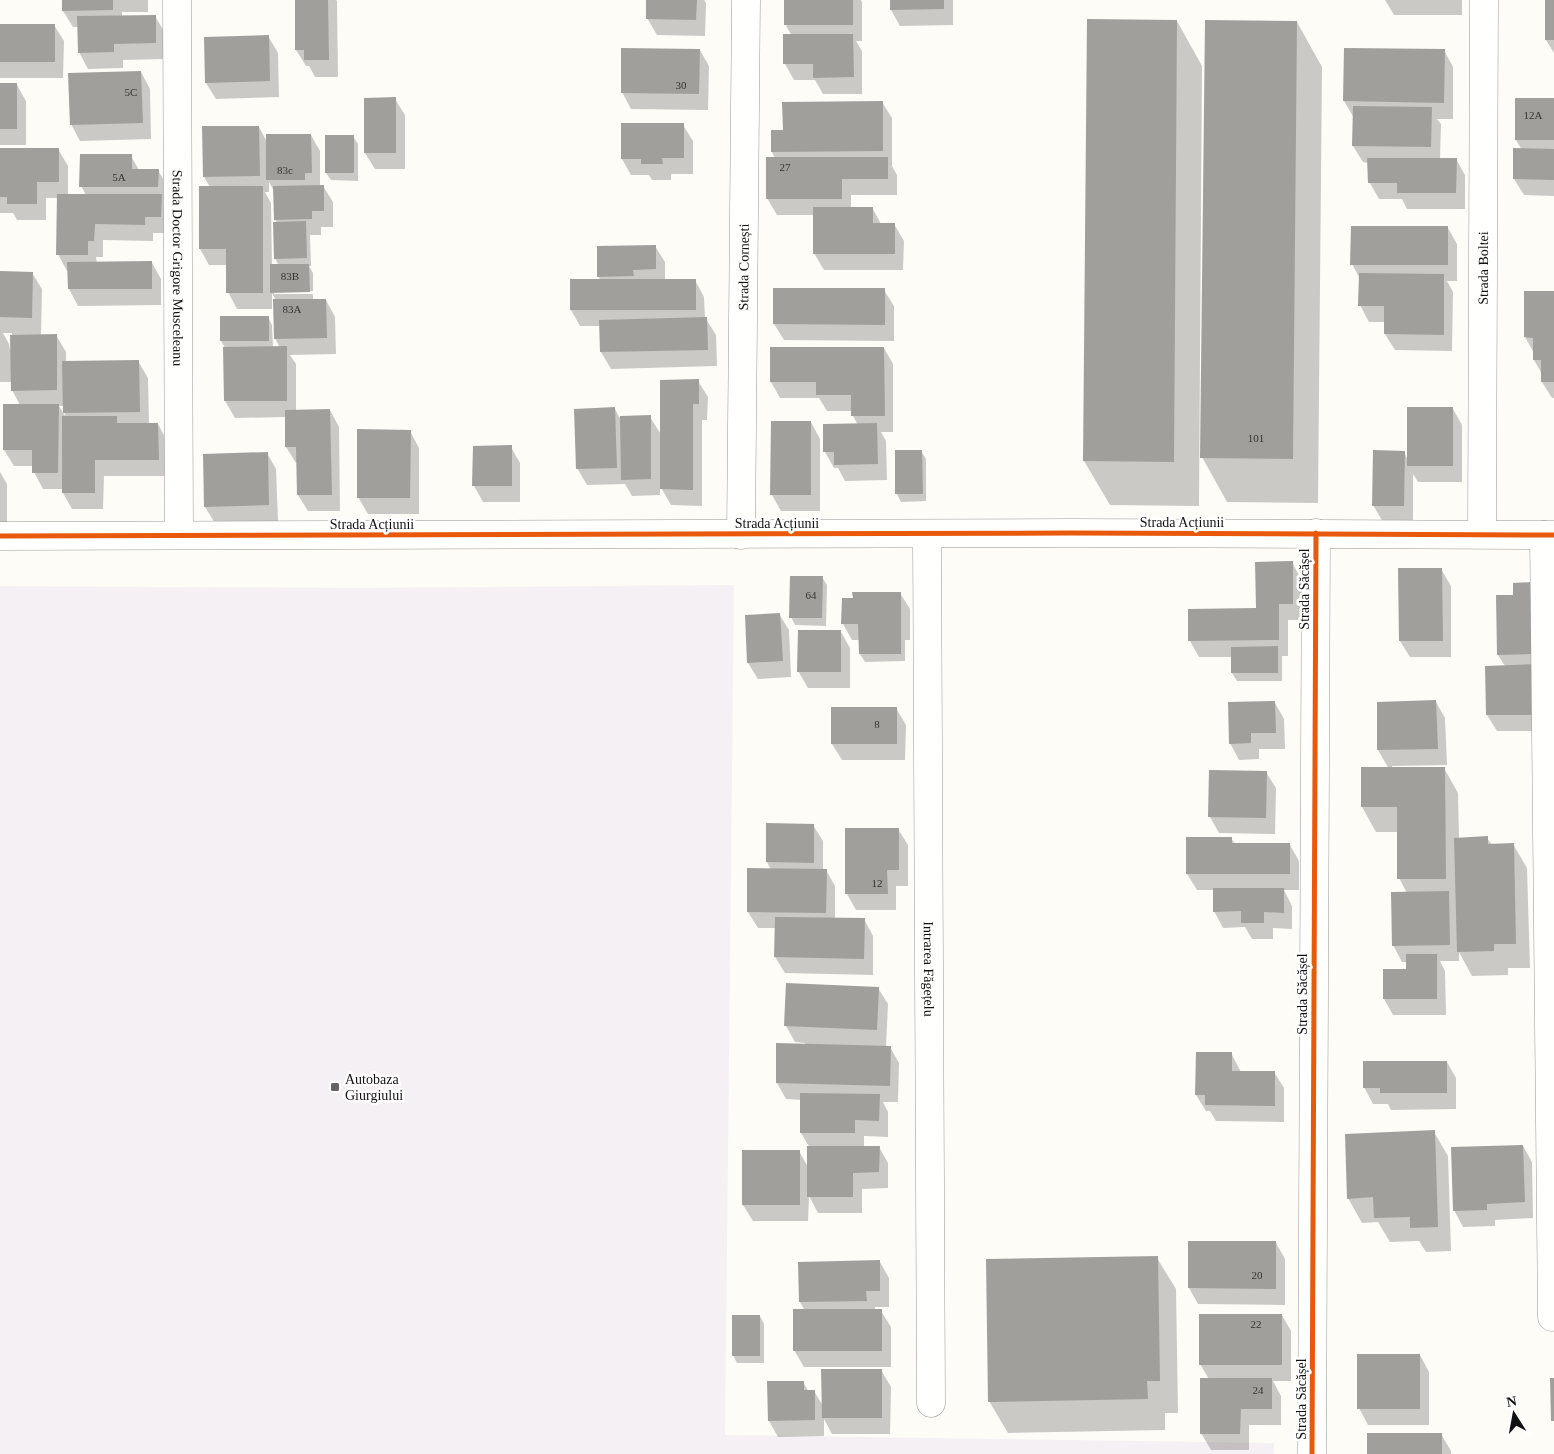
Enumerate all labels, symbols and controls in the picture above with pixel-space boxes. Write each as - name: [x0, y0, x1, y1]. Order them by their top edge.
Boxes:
- house number: 30: [676, 79, 687, 91]
- house number: 5C: [125, 86, 137, 98]
- house number: 12A: [1524, 109, 1543, 121]
- house number: 27: [780, 161, 791, 173]
- house number: 83c: [277, 164, 293, 176]
- street label: Strada Doctor Grigore Musceleanu: [170, 170, 185, 366]
- house number: 5A: [112, 171, 126, 183]
- street label: Strada Cornești: [736, 223, 753, 310]
- street label: Strada Boltei: [1476, 231, 1491, 305]
- house number: 83B: [281, 270, 299, 282]
- house number: 83A: [283, 303, 302, 315]
- house number: 101: [1248, 432, 1264, 444]
- street label: Strada Acțiunii: [1140, 515, 1224, 531]
- street label: Strada Acțiunii: [735, 516, 819, 532]
- street label: Strada Acțiunii: [330, 517, 414, 533]
- street label: Strada Săcășel: [1297, 548, 1313, 630]
- house number: 64: [806, 589, 817, 601]
- house number: 8: [874, 718, 880, 730]
- house number: 12: [872, 877, 883, 889]
- street label: Intrarea Făgețelu: [920, 921, 936, 1017]
- street label: Strada Săcășel: [1295, 953, 1311, 1035]
- place label: Autobaza Giurgiului: [345, 1072, 403, 1103]
- marker: Autobaza Giurgiului: [329, 1081, 341, 1093]
- house number: 20: [1252, 1269, 1263, 1281]
- house number: 22: [1251, 1318, 1262, 1330]
- street label: Strada Săcășel: [1294, 1358, 1310, 1440]
- house number: 24: [1253, 1384, 1264, 1396]
- north arrow: [1489, 1389, 1539, 1439]
- text: N: [1505, 1393, 1518, 1410]

